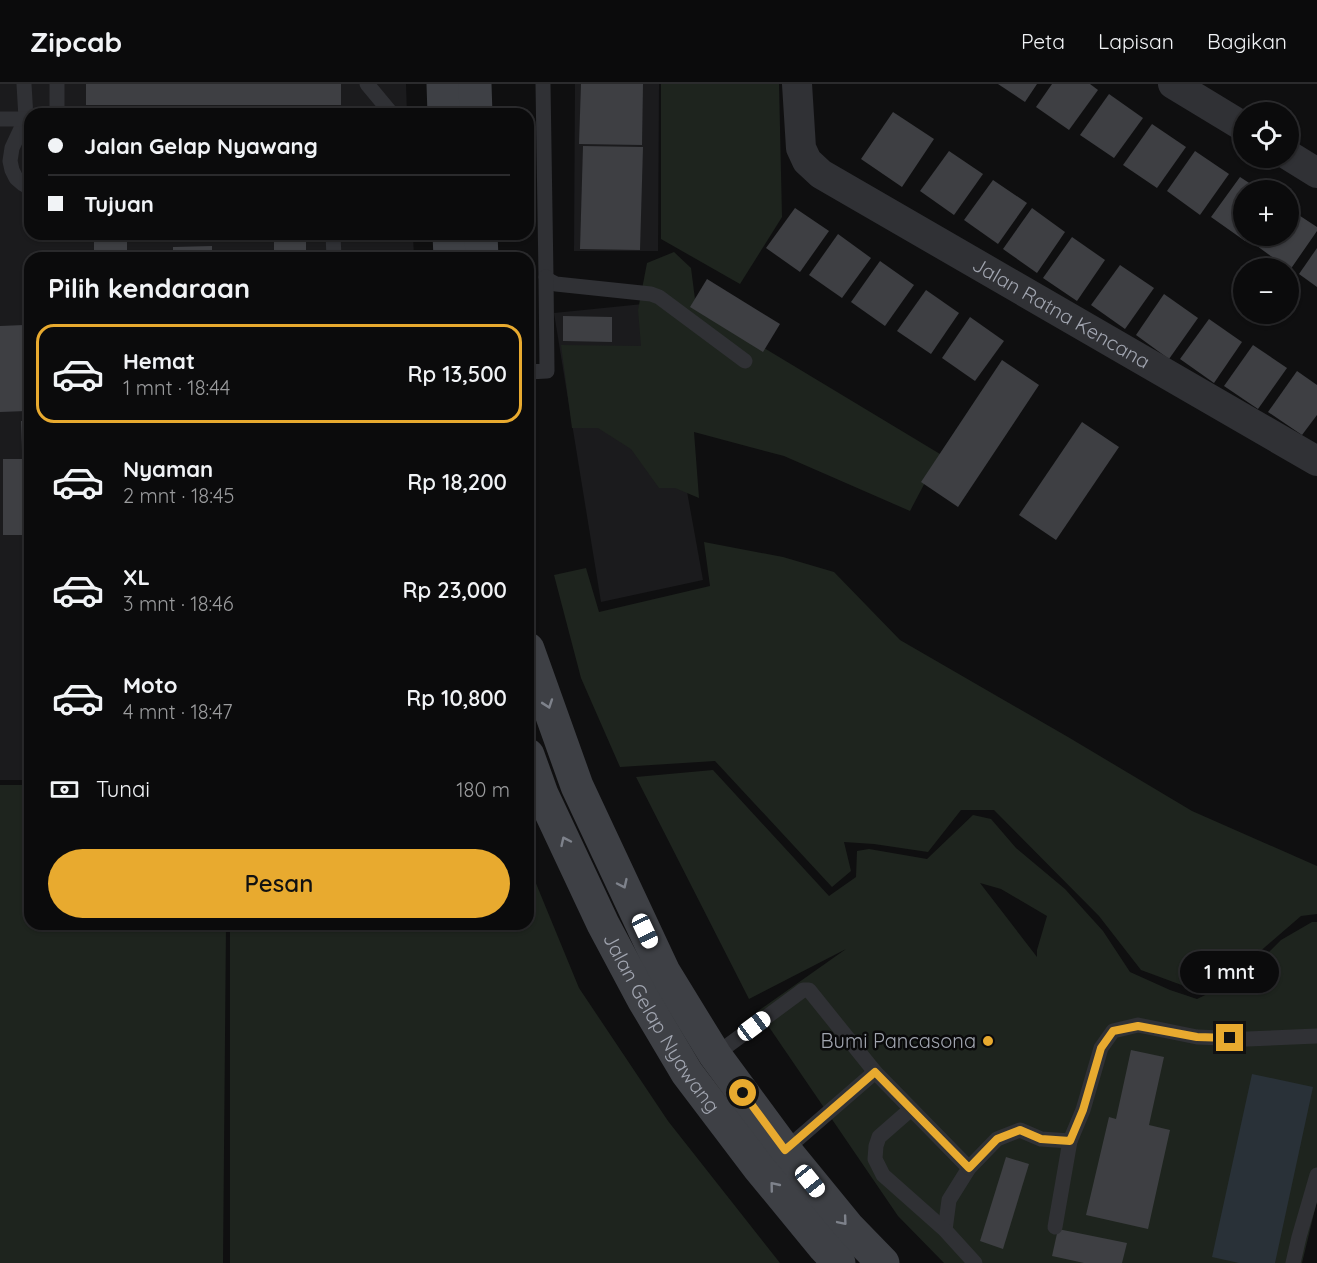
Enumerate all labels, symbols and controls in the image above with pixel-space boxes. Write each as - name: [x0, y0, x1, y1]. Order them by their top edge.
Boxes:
- text: Zipcab: [30, 24, 122, 59]
- text: Peta: [1021, 28, 1065, 54]
- text: Lapisan: [1098, 28, 1174, 54]
- text: Bagikan: [1207, 28, 1287, 54]
- map controls: [1233, 102, 1299, 324]
- button: locate: [1233, 102, 1299, 168]
- text: Jalan Gelap Nyawang: [84, 132, 318, 160]
- button: +: [1233, 180, 1299, 246]
- text: Tujuan: [84, 190, 154, 218]
- street label: Jalan Ratna Kencana: [968, 251, 1155, 374]
- button: −: [1233, 258, 1299, 324]
- text: Pilih kendaraan: [48, 271, 250, 305]
- icon: car: [51, 347, 105, 401]
- text: Hemat: [123, 347, 195, 375]
- text: Rp 13,500: [407, 360, 507, 388]
- text: 1 mnt · 18:44: [123, 375, 230, 400]
- icon: car: [51, 455, 105, 509]
- text: Nyaman: [123, 455, 213, 483]
- text: Rp 18,200: [407, 468, 507, 496]
- text: 2 mnt · 18:45: [123, 483, 234, 508]
- icon: car: [51, 563, 105, 617]
- text: XL: [123, 563, 150, 591]
- text: Rp 23,000: [403, 576, 507, 604]
- text: 3 mnt · 18:46: [123, 591, 234, 616]
- icon: car: [51, 671, 105, 725]
- text: Moto: [123, 671, 177, 699]
- text: Rp 10,800: [406, 684, 507, 712]
- one-way arrow: [540, 698, 553, 709]
- text: 4 mnt · 18:47: [123, 699, 233, 724]
- icon: cash: [48, 773, 81, 806]
- text: Tunai: [96, 775, 150, 803]
- text: 180 m: [456, 777, 510, 802]
- one-way arrow: [560, 837, 572, 848]
- button: Pesan: [48, 849, 510, 918]
- one-way arrow: [615, 877, 627, 888]
- car: [629, 911, 661, 951]
- street label: Jalan Gelap Nyawang: [598, 928, 726, 1118]
- callout: 1 mnt: [1180, 951, 1280, 993]
- text: 1 mnt: [1204, 959, 1255, 984]
- car: [734, 1008, 774, 1044]
- route end: [1216, 1024, 1243, 1051]
- place label: Bumi Pancasona: [821, 1028, 976, 1053]
- marker: Bumi Pancasona: [981, 1034, 995, 1048]
- route start: [729, 1079, 756, 1106]
- car: [792, 1161, 828, 1201]
- one-way arrow: [770, 1182, 781, 1193]
- one-way arrow: [836, 1214, 847, 1225]

